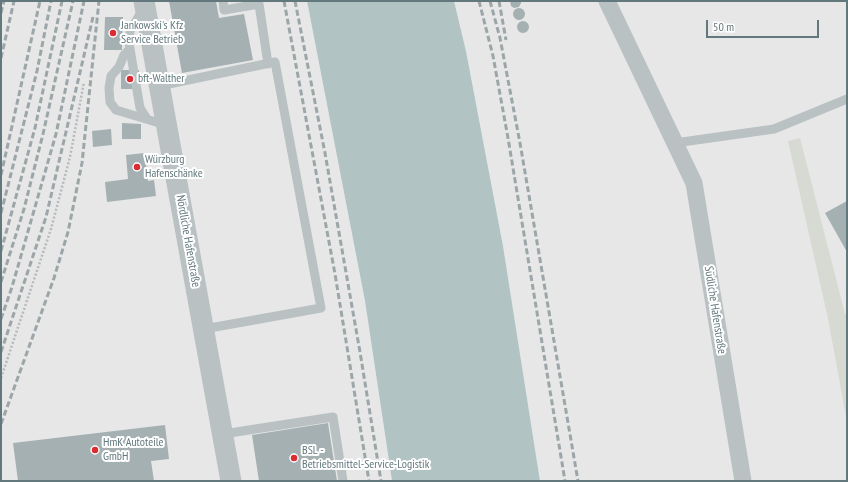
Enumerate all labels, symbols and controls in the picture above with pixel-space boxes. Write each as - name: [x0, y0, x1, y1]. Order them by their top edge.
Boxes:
- scale bar: [708, 12, 821, 38]
- place label: Jankowski's Kfz Service Betrieb: [121, 19, 183, 47]
- text: 50 m: [713, 19, 734, 34]
- marker: Jankowski's Kfz Service Betrieb: [108, 28, 118, 38]
- place label: bft-Walther: [138, 72, 185, 86]
- marker: bft-Walther: [125, 74, 135, 84]
- place label: Würzburg Hafenschänke: [145, 153, 203, 181]
- marker: Würzburg Hafenschänke: [132, 162, 142, 172]
- street label: Nördliche Hafenstraße: [173, 194, 203, 288]
- street label: Südliche Hafenstraße: [701, 265, 729, 355]
- place label: HmK Autoteile GmbH: [103, 436, 163, 464]
- place label: BSL - Betriebsmittel-Service-Logistik: [302, 444, 429, 472]
- marker: HmK Autoteile GmbH: [90, 445, 100, 455]
- marker: BSL - Betriebsmittel-Service-Logistik: [289, 453, 299, 463]

